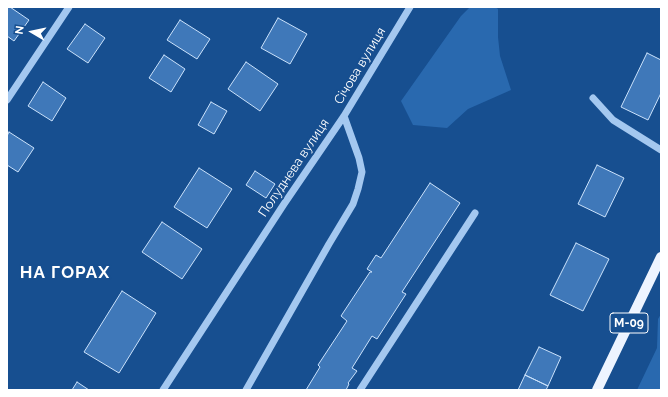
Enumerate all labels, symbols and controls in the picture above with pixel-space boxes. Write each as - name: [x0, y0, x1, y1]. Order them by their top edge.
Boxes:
- north arrow: [12, 12, 52, 52]
- text: N: [13, 25, 27, 35]
- street label: Січова вулиця: [331, 25, 389, 107]
- street label: Полуднева вулиця: [255, 116, 333, 220]
- district label: НА ГОРАХ: [20, 263, 110, 283]
- road number: М-09: [610, 313, 648, 333]

